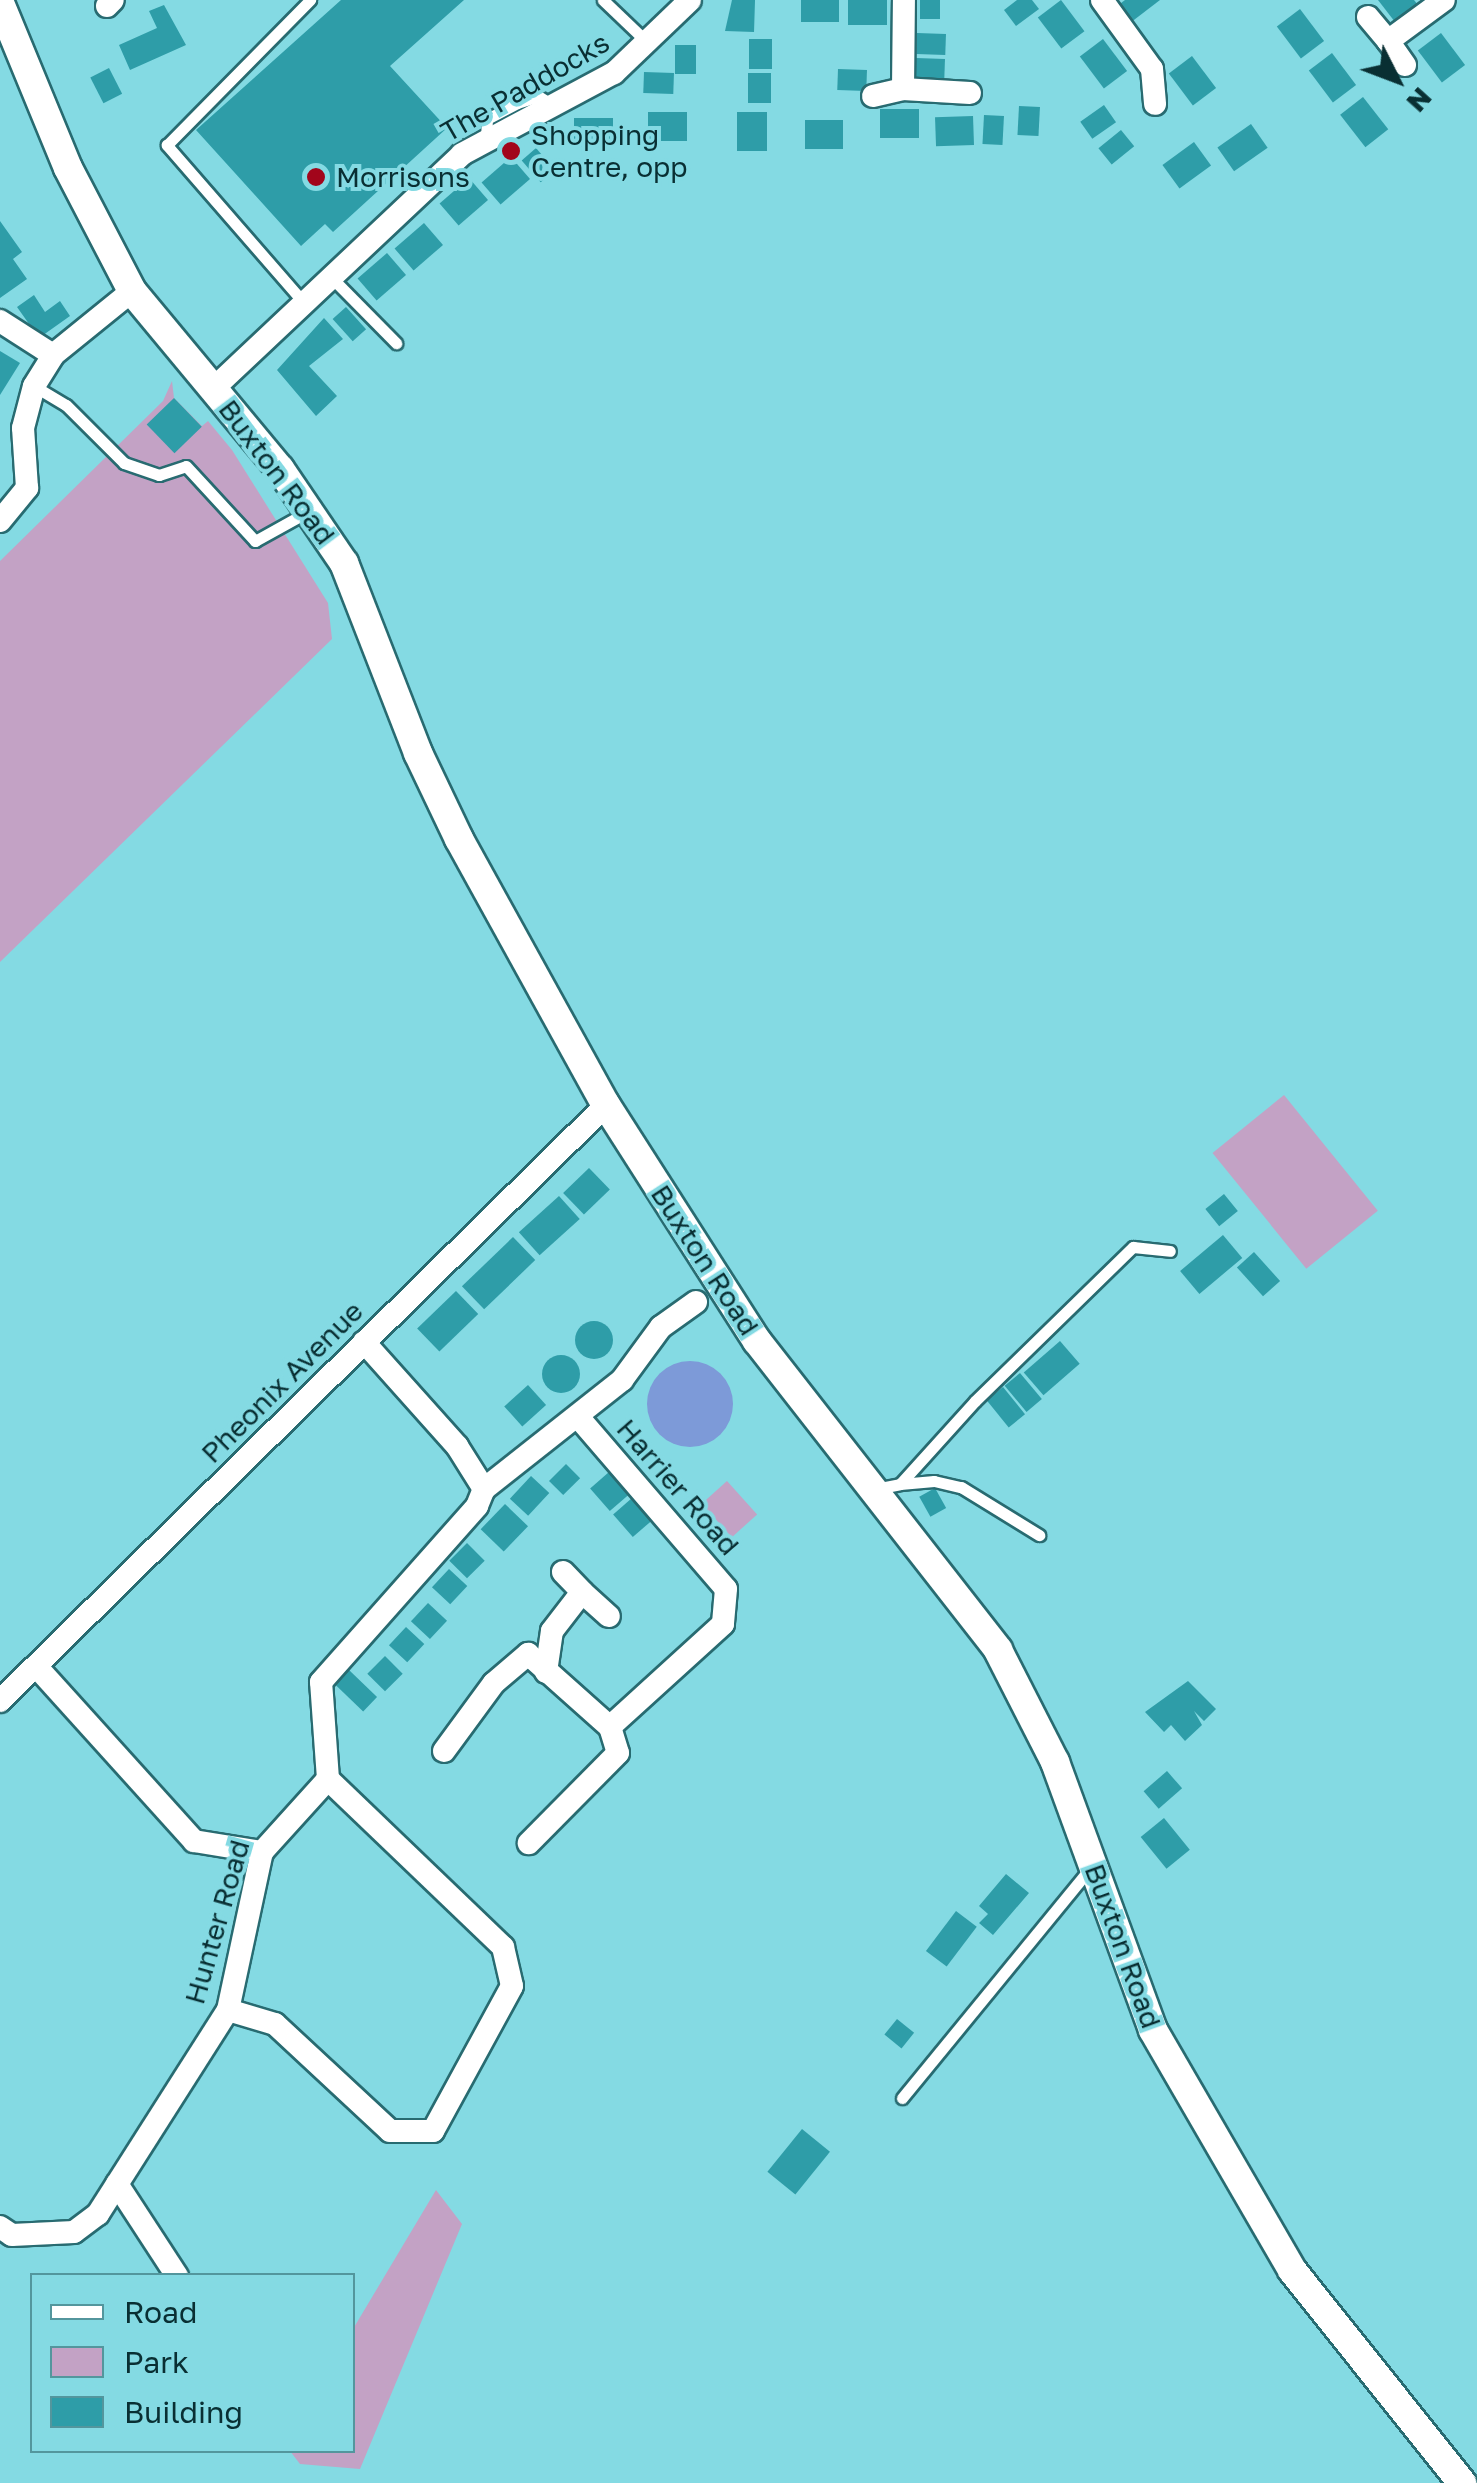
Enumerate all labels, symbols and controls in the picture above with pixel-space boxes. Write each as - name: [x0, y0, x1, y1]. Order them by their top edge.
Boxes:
- street label: The Paddocks: [435, 25, 615, 149]
- north arrow: [1347, 30, 1447, 130]
- text: N: [1400, 81, 1439, 119]
- place label: Shopping Centre, opp: [531, 118, 687, 184]
- marker: Shopping Centre, opp: [500, 140, 522, 162]
- place label: Morrisons: [336, 160, 470, 194]
- marker: Morrisons: [305, 166, 327, 188]
- street label: Buxton Road: [212, 393, 342, 551]
- street label: Buxton Road: [644, 1179, 766, 1341]
- street label: Pheonix Avenue: [194, 1294, 370, 1470]
- street label: Harrier Road: [610, 1412, 746, 1562]
- street label: Hunter Road: [178, 1836, 256, 2008]
- street label: Buxton Road: [1078, 1859, 1168, 2033]
- legend: [30, 2273, 355, 2453]
- text: Road: [124, 2294, 198, 2330]
- text: Park: [124, 2344, 189, 2380]
- text: Building: [124, 2394, 243, 2430]

